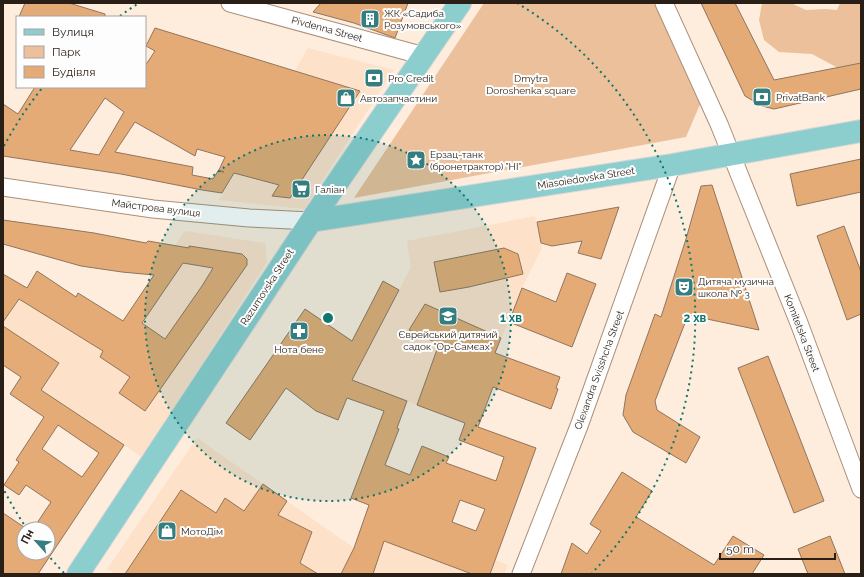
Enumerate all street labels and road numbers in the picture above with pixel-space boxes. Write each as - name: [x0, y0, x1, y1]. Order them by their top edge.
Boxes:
- street label: Pivdenna Street: [290, 14, 364, 44]
- street label: Miasoiedovska Street: [537, 165, 636, 191]
- street label: Майстрова вулиця: [111, 197, 201, 219]
- street label: Razumovska Street: [238, 246, 296, 327]
- street label: Komitetska Street: [782, 293, 822, 374]
- street label: Olexandra Svisshcha Street: [572, 308, 626, 431]

